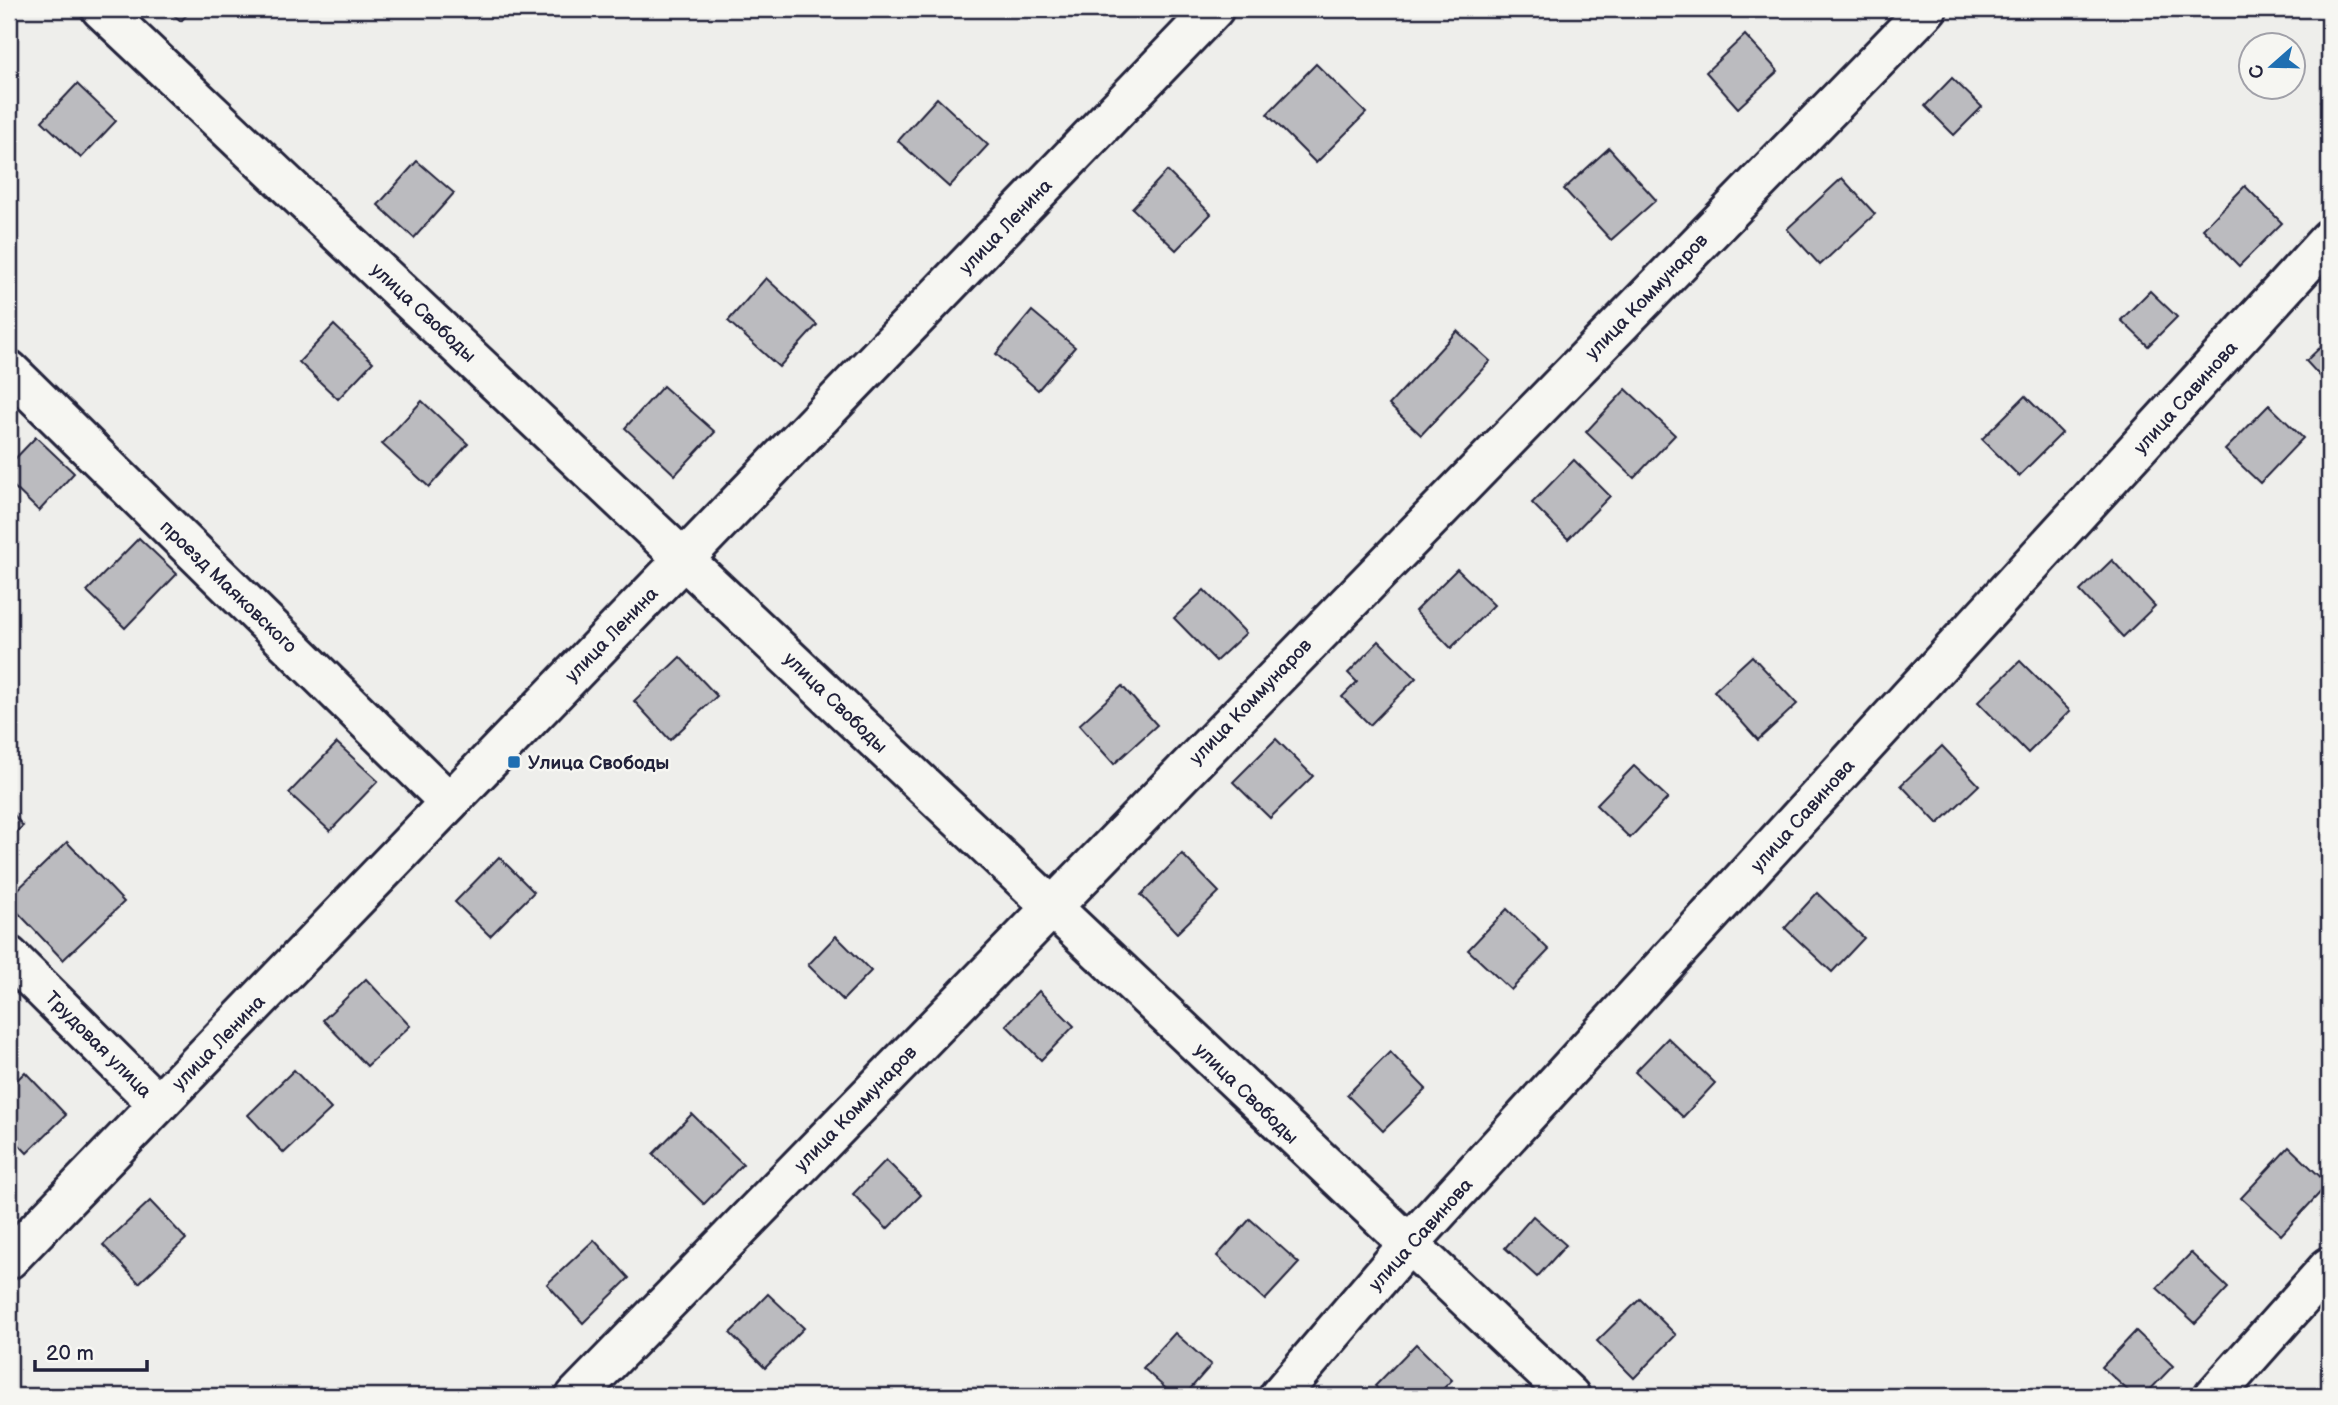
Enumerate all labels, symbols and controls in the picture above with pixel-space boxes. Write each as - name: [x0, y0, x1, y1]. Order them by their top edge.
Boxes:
- north arrow: [2236, 32, 2306, 102]
- text: С: [2244, 61, 2271, 81]
- street label: улица Ленина: [955, 175, 1057, 280]
- street label: улица Коммунаров: [1581, 229, 1713, 365]
- street label: улица Свободы: [366, 259, 480, 368]
- street label: улица Савинова: [2129, 337, 2243, 459]
- street label: проезд Маяковского: [155, 516, 301, 658]
- street label: улица Ленина: [561, 583, 663, 688]
- street label: улица Коммунаров: [1185, 634, 1317, 770]
- street label: улица Свободы: [778, 648, 892, 758]
- place label: Улица Свободы: [528, 752, 669, 775]
- marker: Улица Свободы: [506, 754, 522, 770]
- street label: улица Савинова: [1746, 755, 1860, 877]
- street label: Трудовая улица: [40, 987, 156, 1103]
- street label: улица Ленина: [168, 991, 270, 1096]
- street label: улица Свободы: [1189, 1039, 1303, 1149]
- street label: улица Коммунаров: [790, 1041, 922, 1177]
- street label: улица Савинова: [1364, 1174, 1478, 1296]
- scale bar: [35, 1328, 147, 1372]
- text: 20 m: [46, 1341, 94, 1366]

